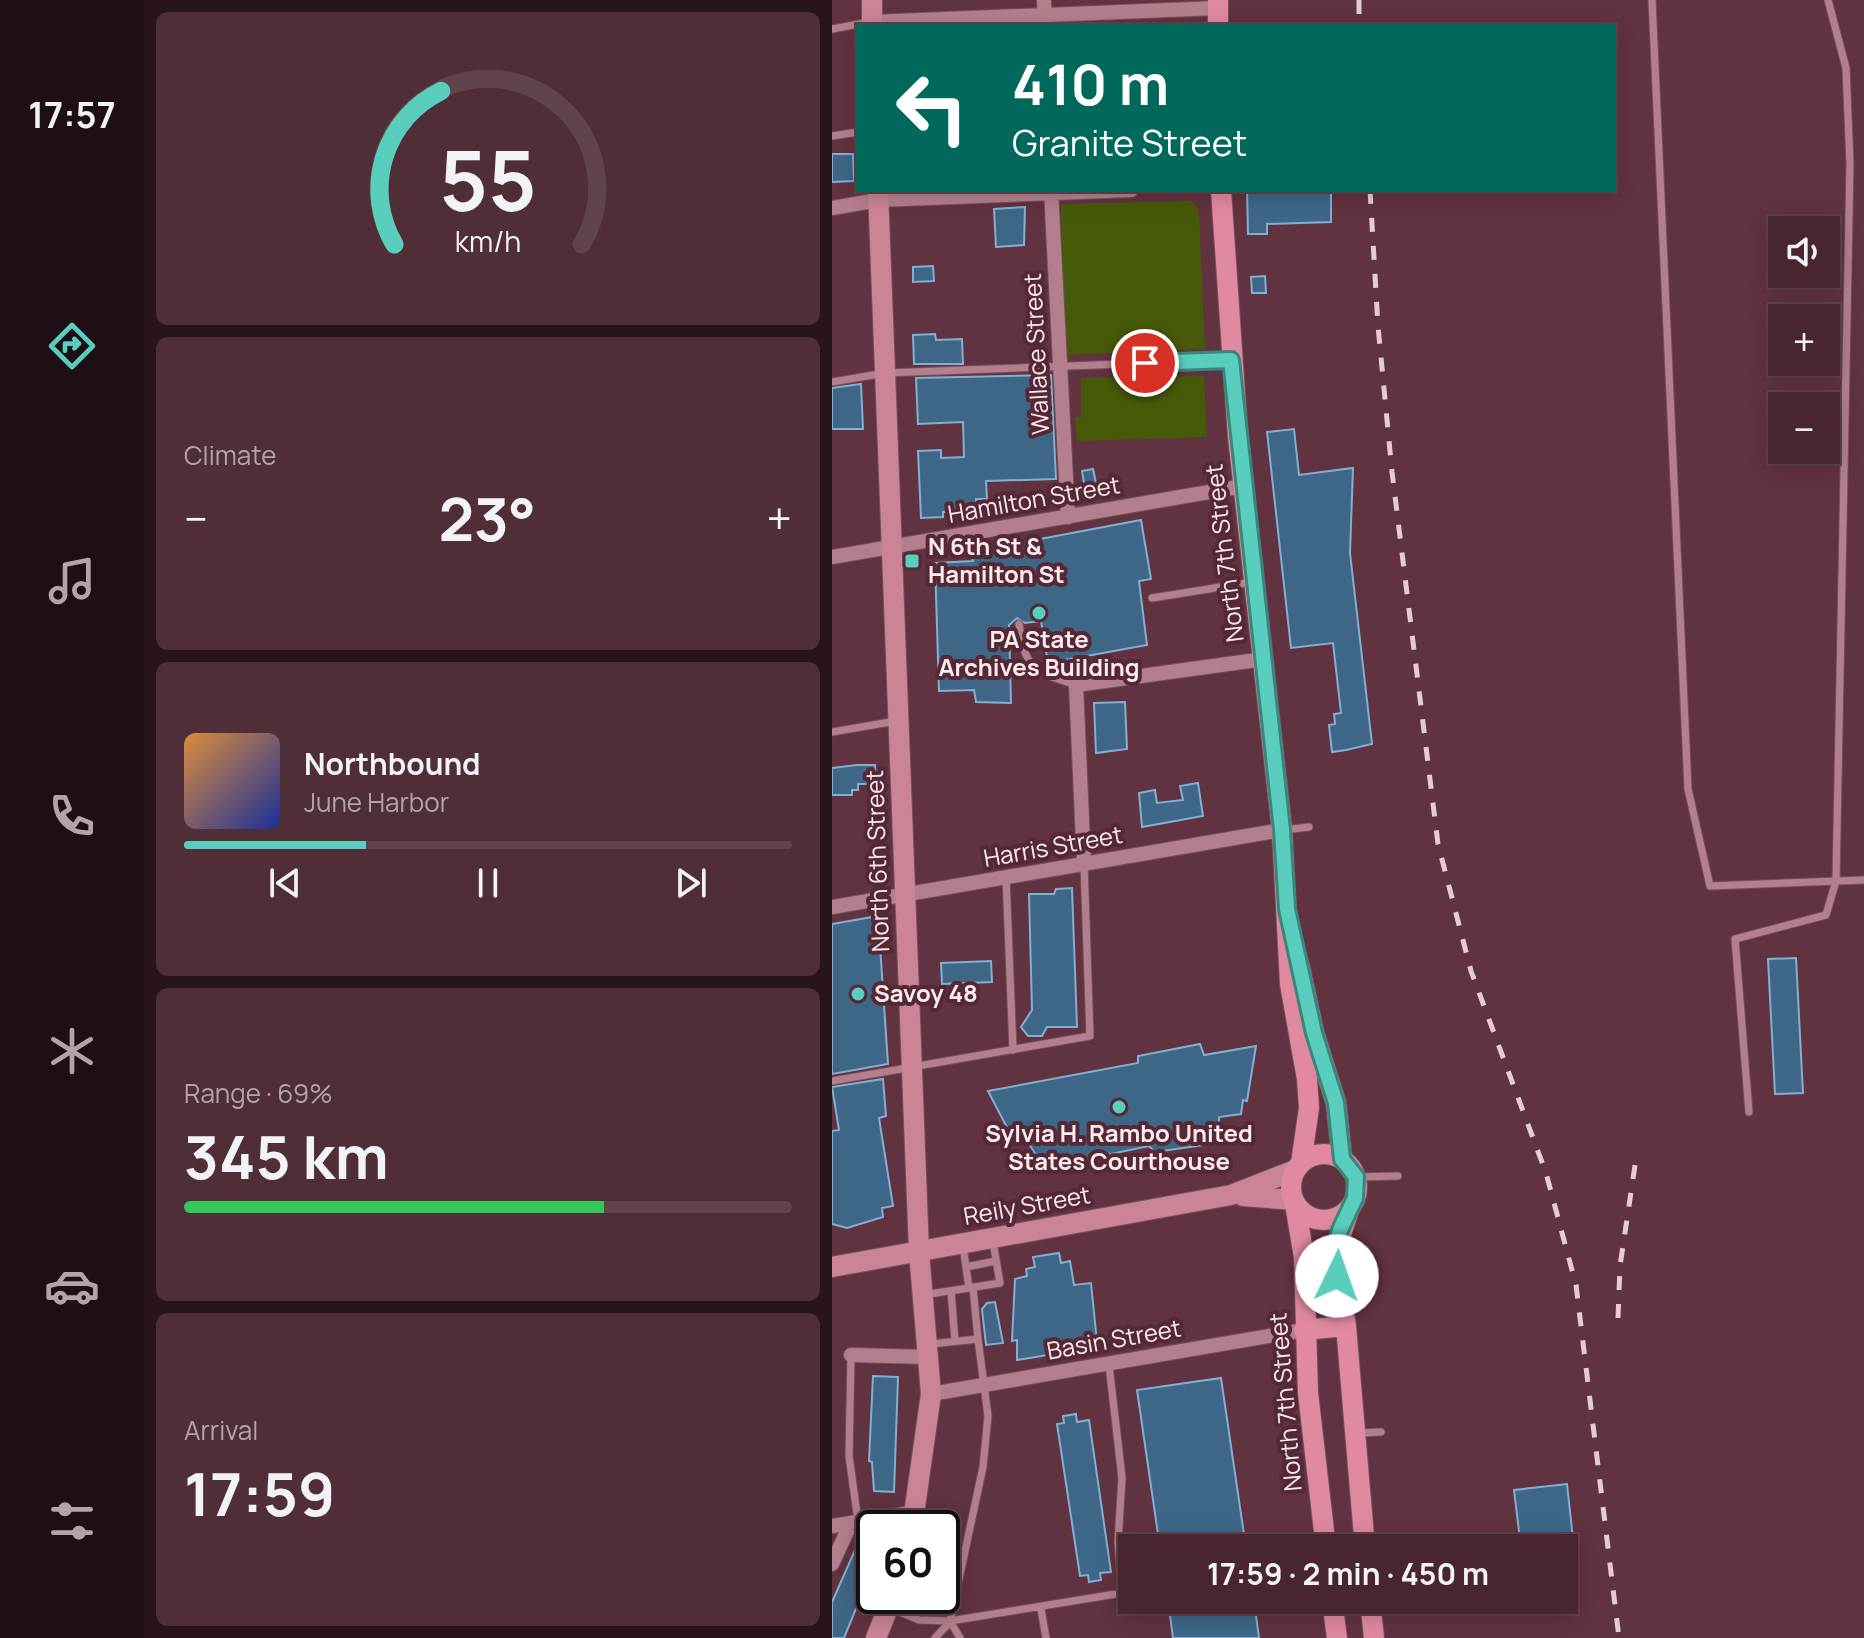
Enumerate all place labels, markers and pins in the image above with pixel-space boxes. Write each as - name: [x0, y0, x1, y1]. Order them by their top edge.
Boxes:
- pin: [1111, 329, 1179, 397]
- place label: N 6th St & Hamilton St: [928, 529, 1065, 590]
- marker: N 6th St & Hamilton St: [903, 552, 921, 570]
- marker: PA State Archives Building: [1030, 604, 1048, 622]
- place label: PA State Archives Building: [939, 622, 1139, 683]
- place label: Savoy 48: [874, 976, 978, 1009]
- marker: Savoy 48: [849, 985, 867, 1003]
- marker: Sylvia H. Rambo United States Courthouse: [1110, 1098, 1128, 1116]
- place label: Sylvia H. Rambo United States Courthouse: [985, 1116, 1253, 1177]

